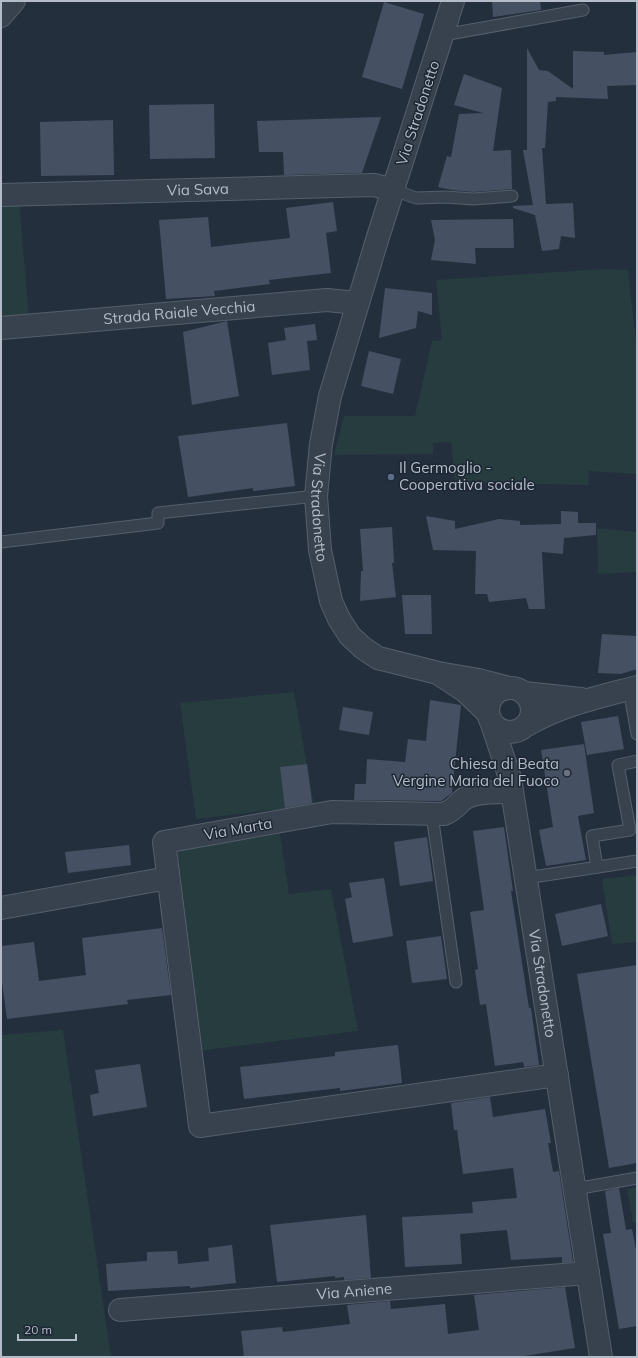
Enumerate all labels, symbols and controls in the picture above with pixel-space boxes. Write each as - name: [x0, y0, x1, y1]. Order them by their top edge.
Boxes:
- street label: Via Stradonetto: [392, 58, 443, 168]
- street label: Via Sava: [167, 179, 229, 200]
- street label: Strada Raiale Vecchia: [103, 296, 256, 328]
- street label: Via Stradonetto: [307, 452, 332, 563]
- place label: Il Germoglio - Cooperativa sociale: [399, 458, 535, 494]
- marker: Il Germoglio - Cooperativa sociale: [386, 472, 396, 482]
- place label: Chiesa di Beata Vergine Maria del Fuoco: [393, 754, 559, 790]
- marker: Chiesa di Beata Vergine Maria del Fuoco: [562, 768, 572, 778]
- street label: Via Marta: [202, 813, 274, 844]
- street label: Via Stradonetto: [525, 928, 561, 1039]
- street label: Via Aniene: [316, 1279, 393, 1303]
- scale bar: [18, 1316, 76, 1342]
- text: 20 m: [24, 1322, 52, 1337]

